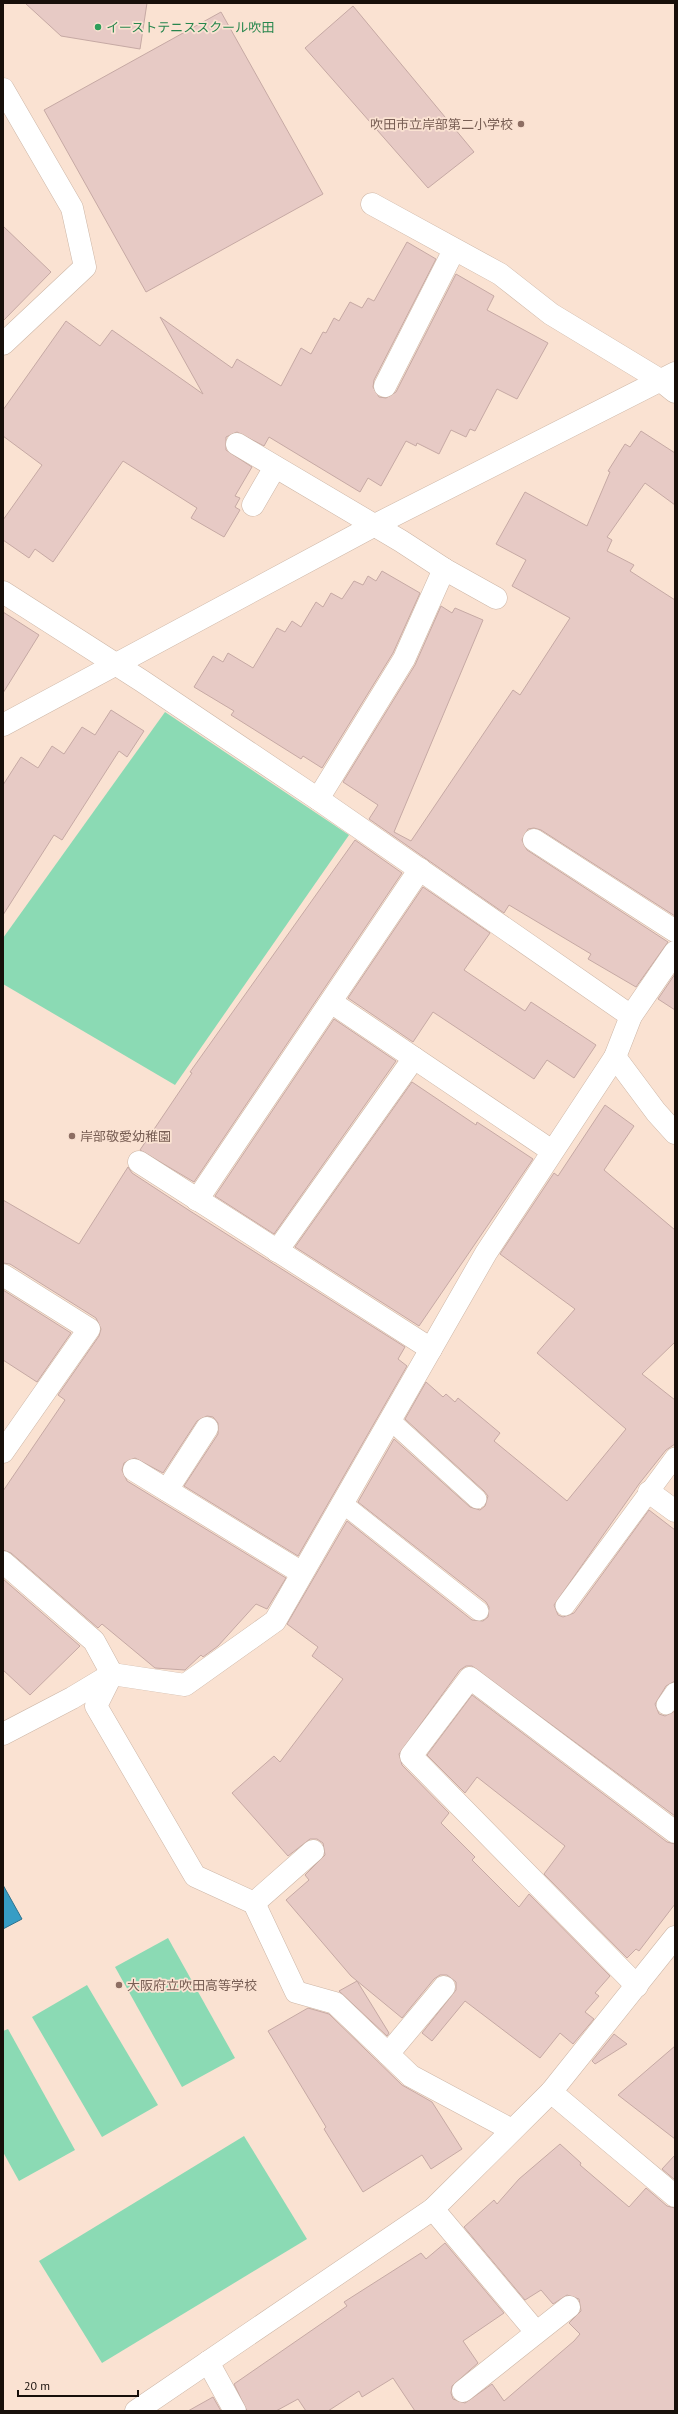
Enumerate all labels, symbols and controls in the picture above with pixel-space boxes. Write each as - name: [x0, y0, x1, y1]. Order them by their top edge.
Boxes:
- place label: イーストテニススクール吹田: [106, 19, 274, 36]
- marker: イーストテニススクール吹田: [93, 22, 103, 32]
- place label: 吹田市立岸部第二小学校: [370, 116, 513, 133]
- marker: 吹田市立岸部第二小学校: [516, 119, 526, 129]
- place label: 岸部敬愛幼稚園: [80, 1128, 171, 1145]
- marker: 岸部敬愛幼稚園: [67, 1131, 77, 1141]
- place label: 大阪府立吹田高等学校: [127, 1977, 257, 1994]
- marker: 大阪府立吹田高等学校: [114, 1980, 124, 1990]
- scale bar: [18, 2372, 138, 2398]
- text: 20 m: [24, 2378, 50, 2393]

